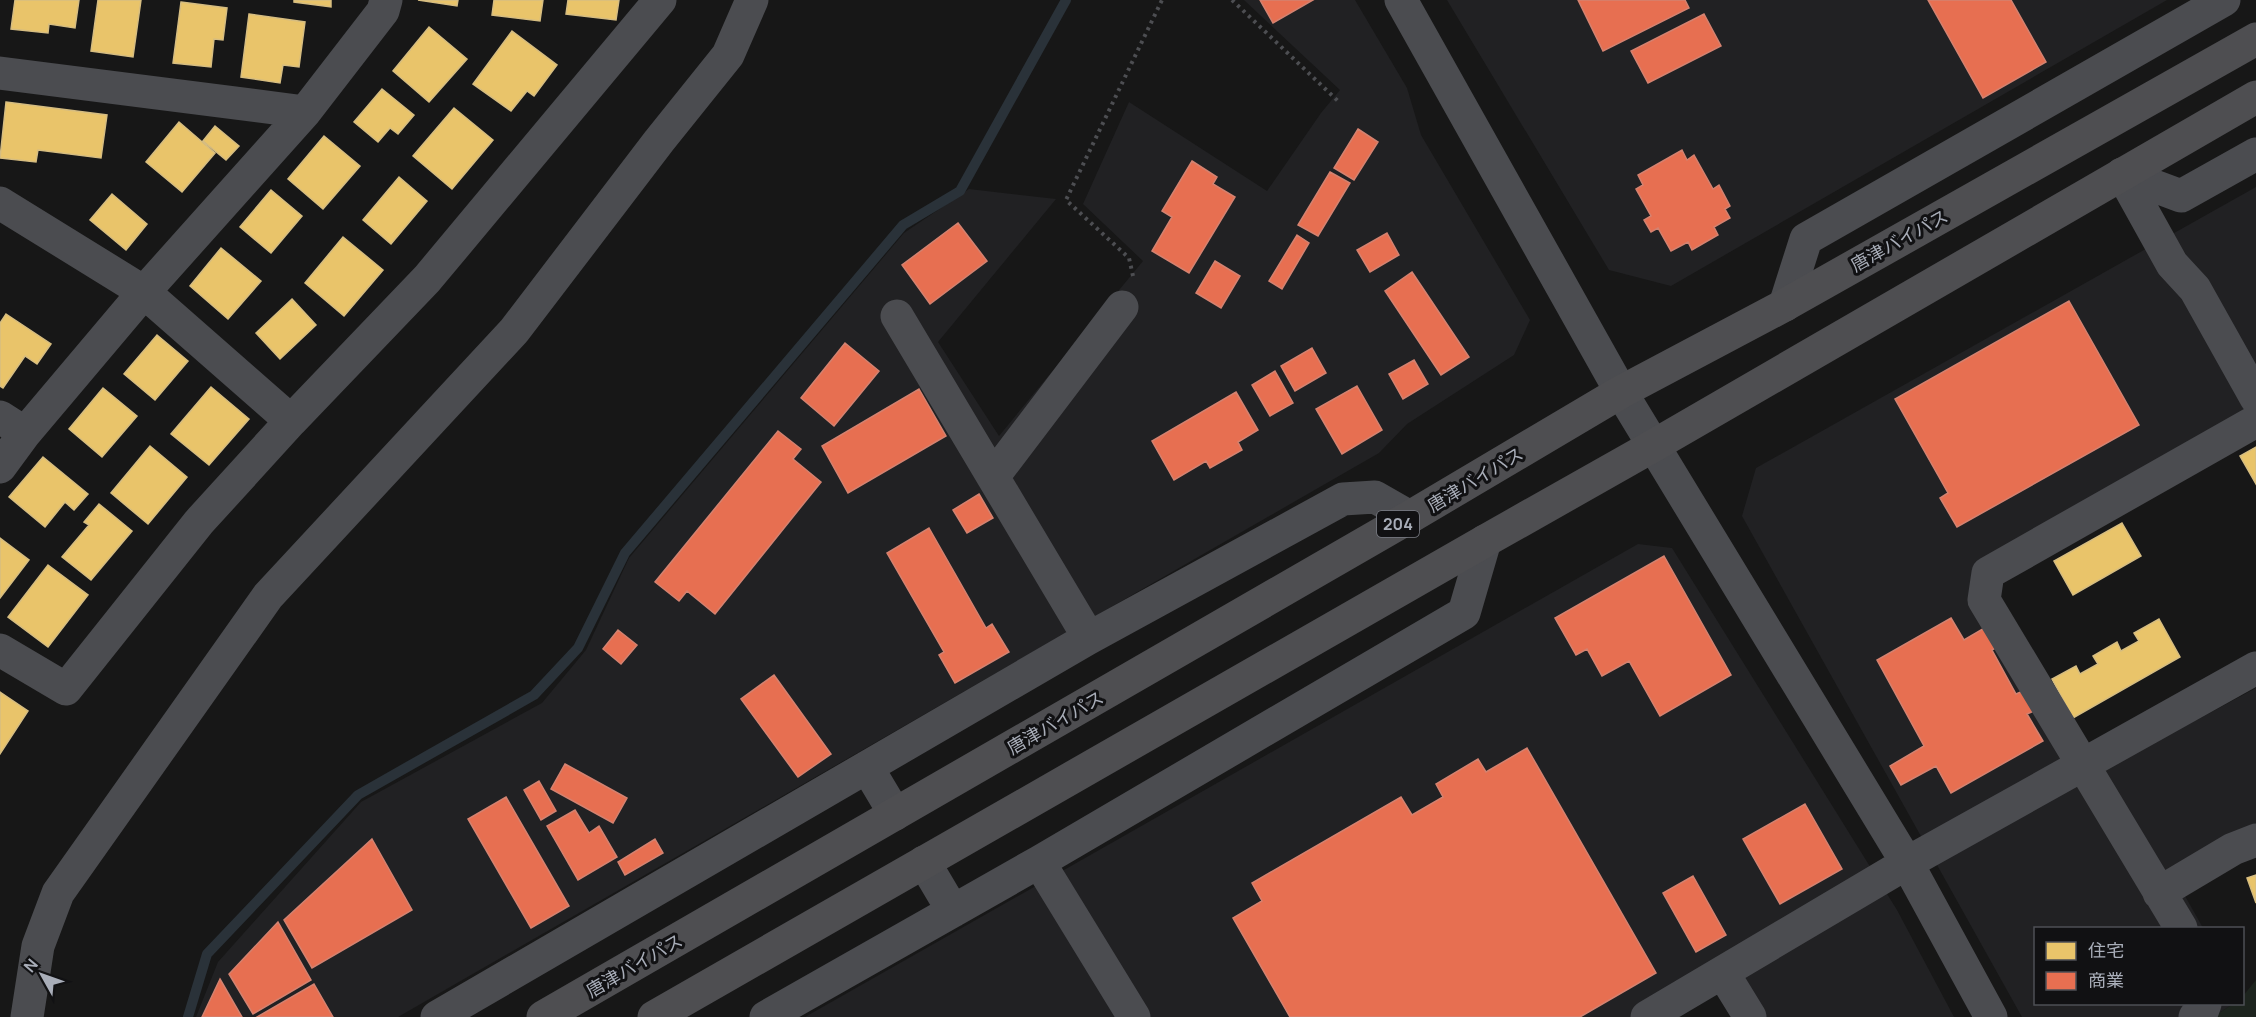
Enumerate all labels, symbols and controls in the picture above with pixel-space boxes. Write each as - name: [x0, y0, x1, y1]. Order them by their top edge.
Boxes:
- street label: 唐津バイパス: [1846, 203, 1952, 277]
- street label: 唐津バイパス: [1423, 441, 1527, 517]
- road number: 204: [1377, 511, 1419, 537]
- street label: 唐津バイパス: [1002, 685, 1108, 759]
- legend: [2034, 927, 2244, 1005]
- street label: 唐津バイパス: [581, 928, 687, 1002]
- text: 住宅: [2088, 938, 2124, 962]
- north arrow: [12, 945, 72, 1005]
- text: N: [18, 954, 43, 977]
- text: 商業: [2088, 968, 2124, 992]

